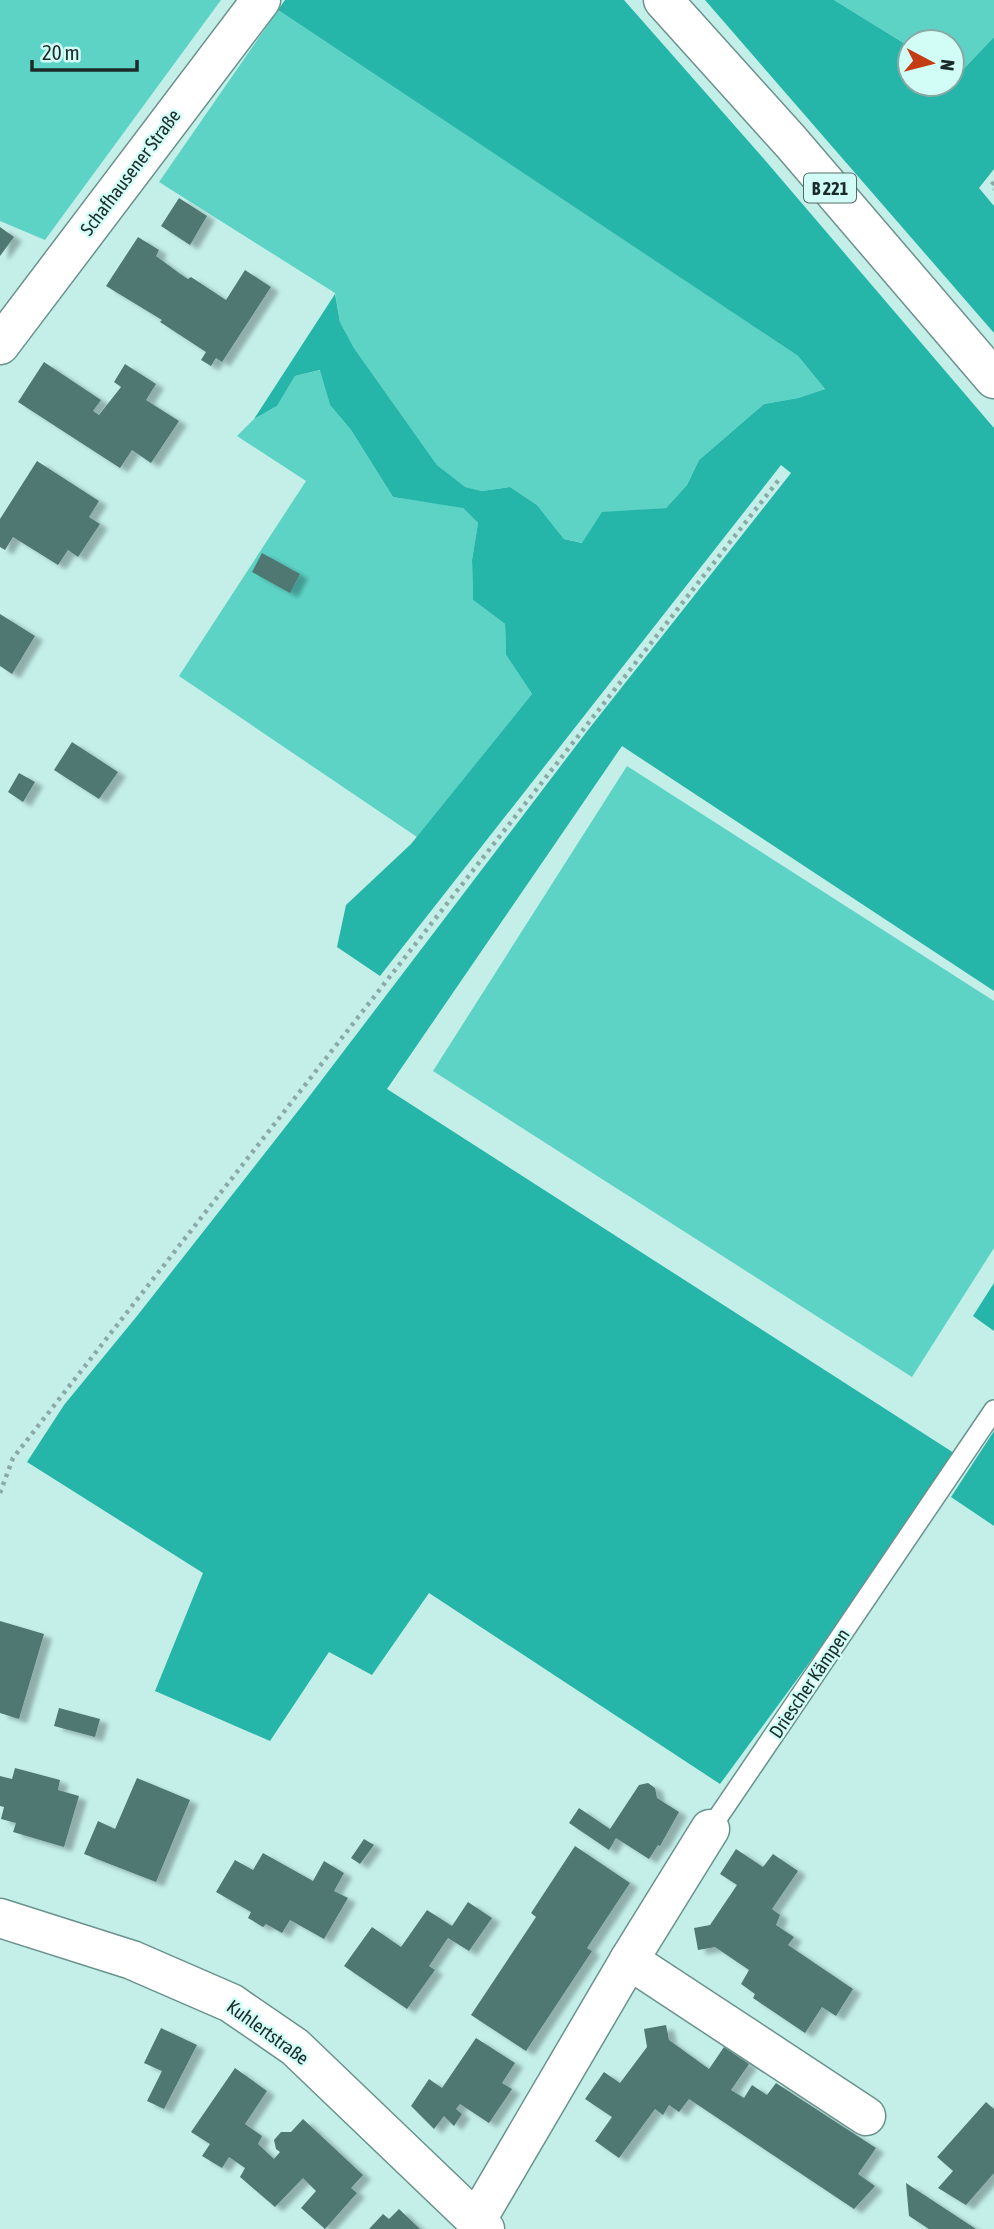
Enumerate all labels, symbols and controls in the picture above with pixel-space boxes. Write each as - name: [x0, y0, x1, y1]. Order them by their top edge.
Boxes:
- scale bar: [32, 28, 136, 72]
- north arrow: [896, 28, 966, 98]
- text: 20 m: [42, 40, 80, 64]
- text: N: [936, 58, 959, 72]
- street label: Schafhausener Straße: [75, 105, 185, 239]
- road number: B 221: [804, 174, 856, 202]
- street label: Driescher Kämpen: [764, 1624, 854, 1742]
- street label: Kuhlertstraße: [223, 1995, 313, 2069]

